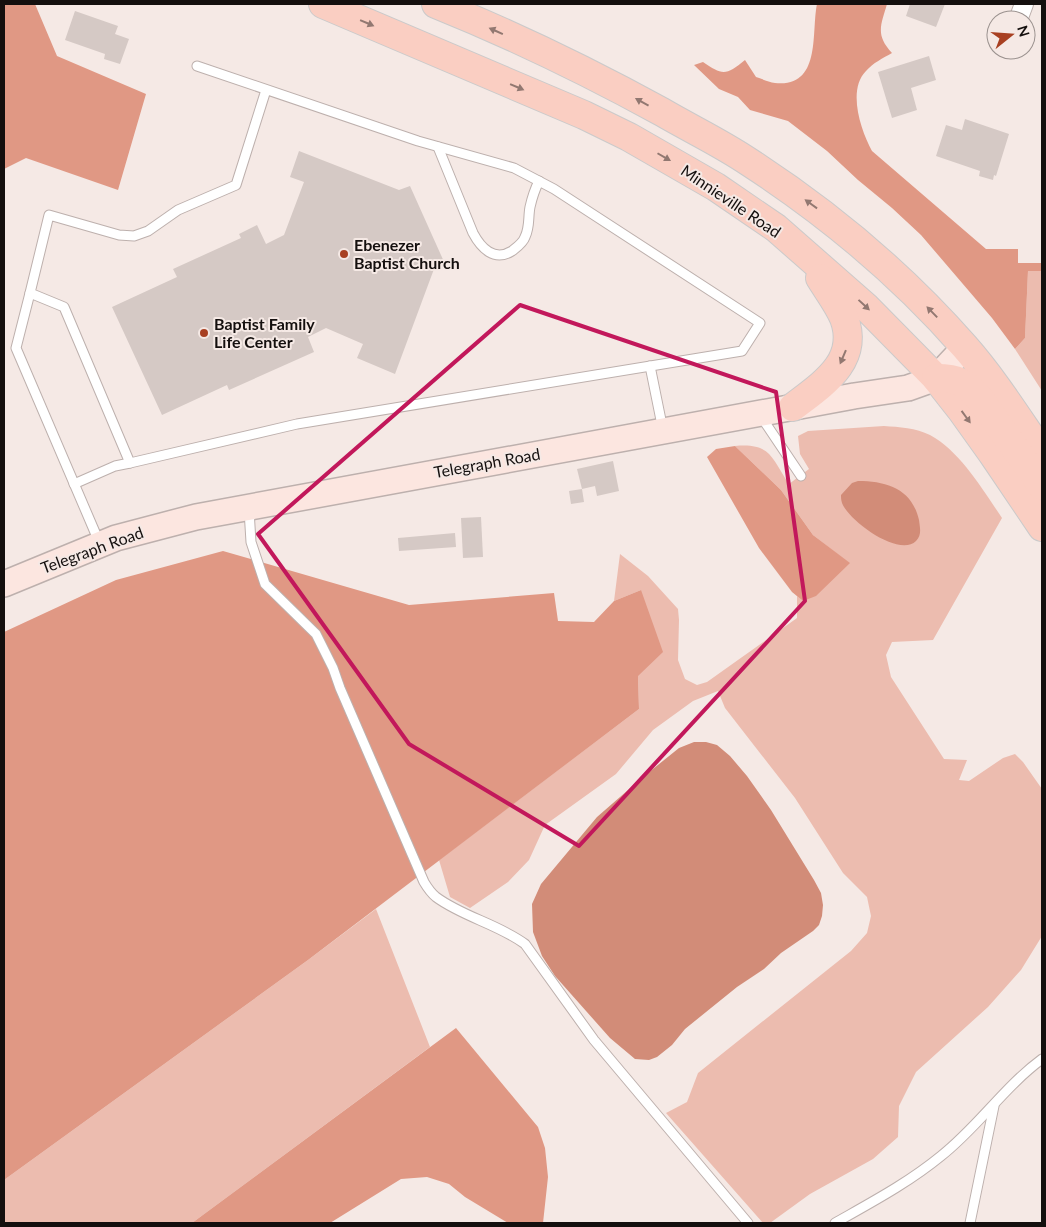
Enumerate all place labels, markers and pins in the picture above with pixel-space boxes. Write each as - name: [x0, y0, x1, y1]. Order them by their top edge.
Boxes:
- place label: Ebenezer Baptist Church: [354, 235, 460, 272]
- marker: Ebenezer Baptist Church: [338, 248, 350, 260]
- place label: Baptist Family Life Center: [214, 314, 315, 351]
- marker: Baptist Family Life Center: [198, 327, 210, 339]

